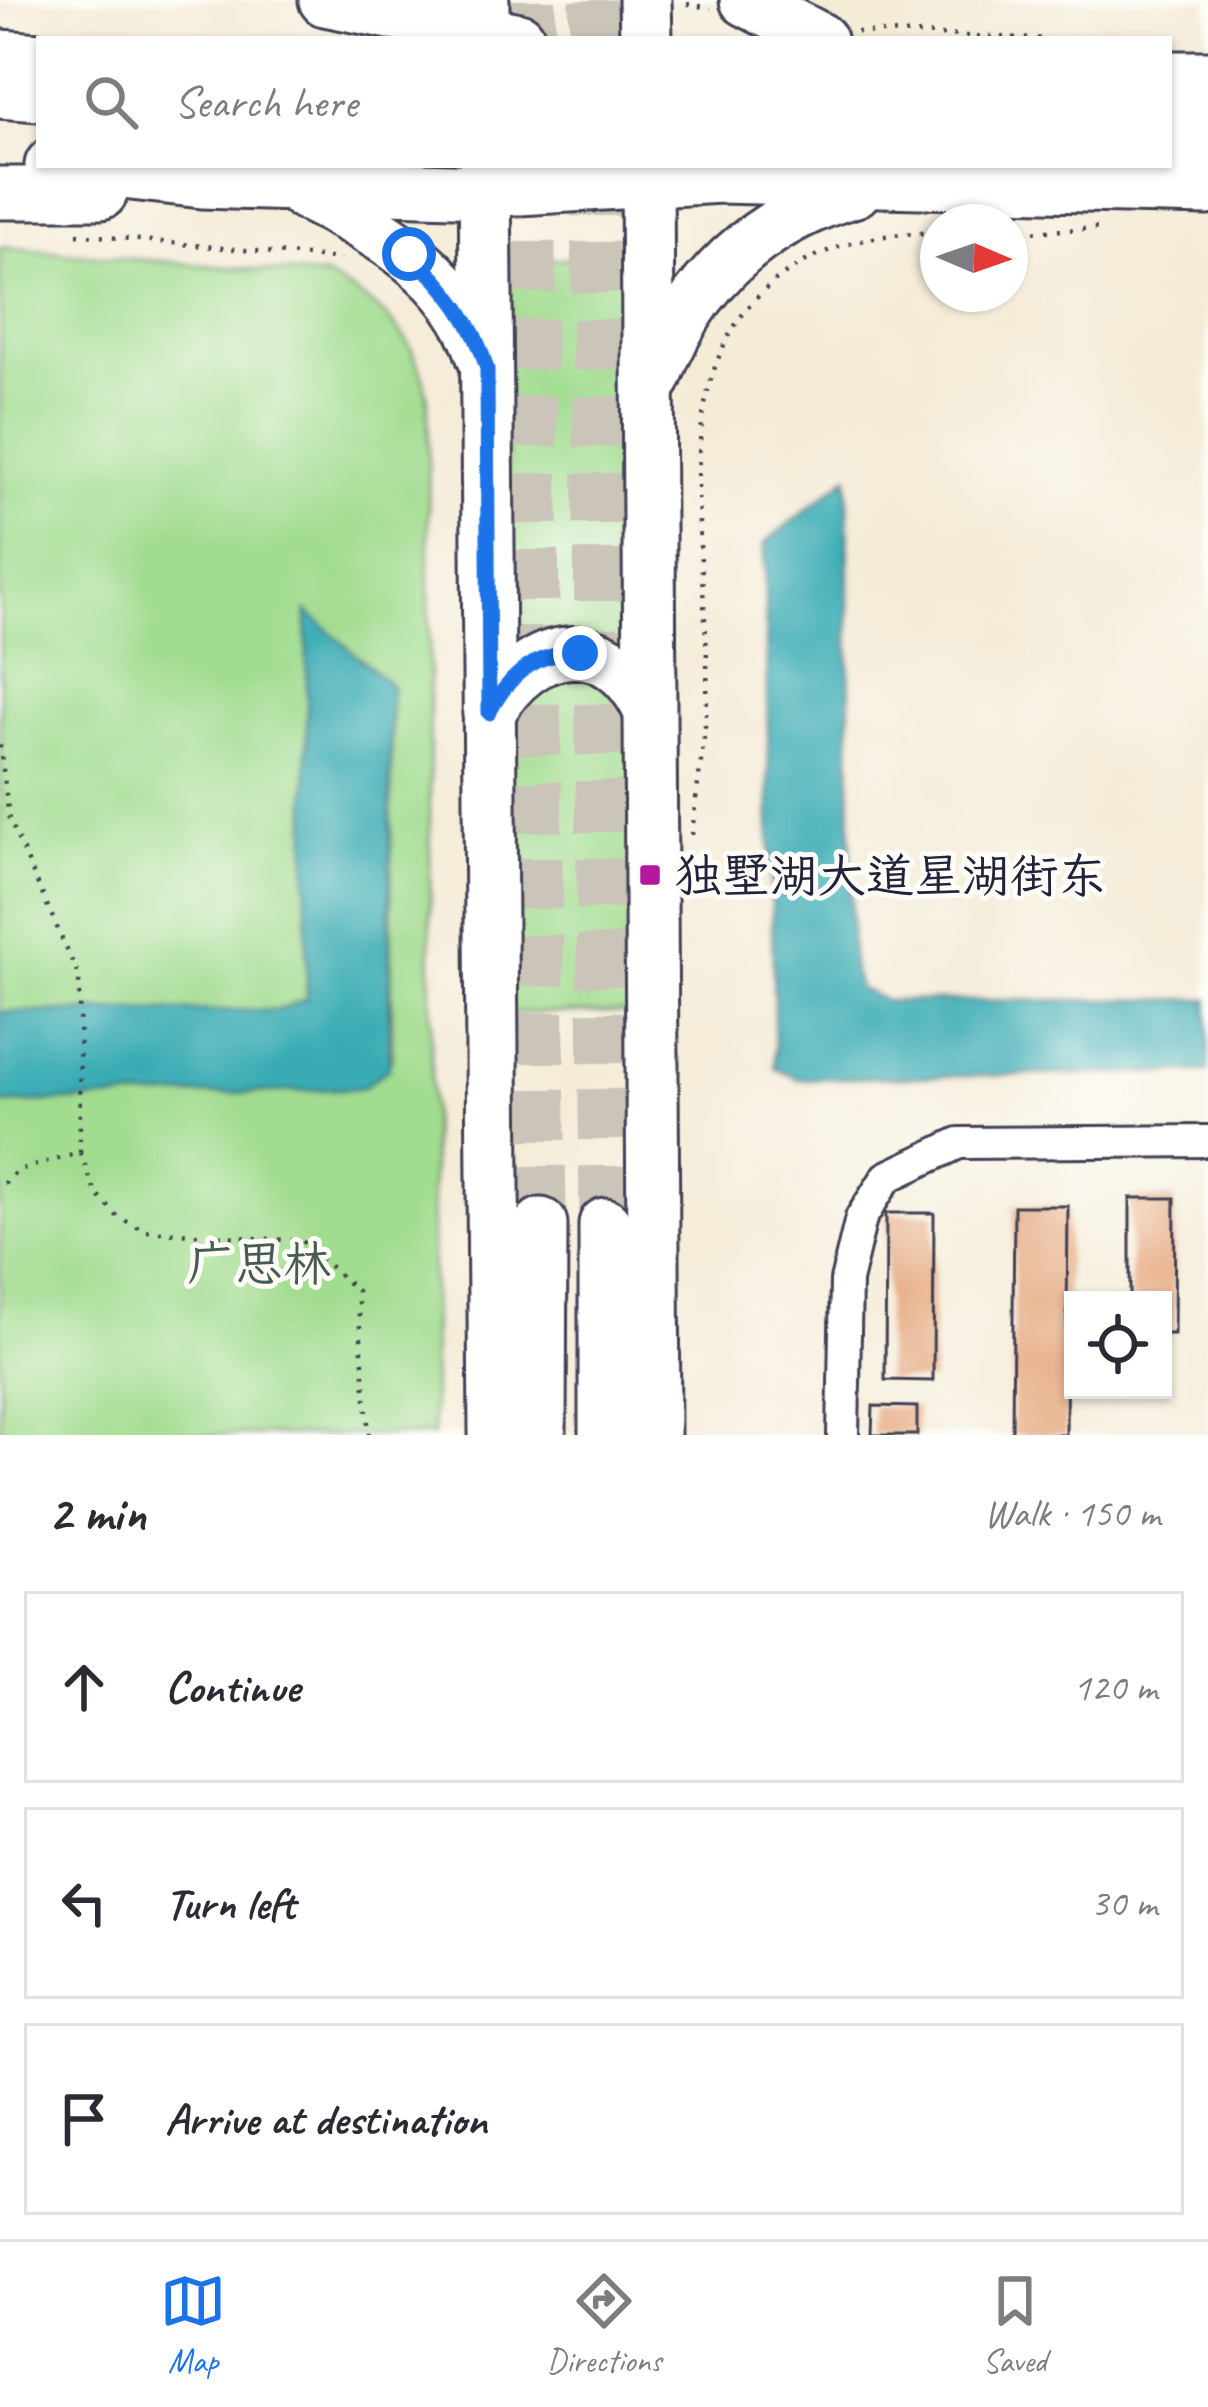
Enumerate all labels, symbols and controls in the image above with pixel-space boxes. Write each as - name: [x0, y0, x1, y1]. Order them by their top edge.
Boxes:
- search box: [36, 36, 1172, 168]
- icon: search: [78, 69, 144, 135]
- text: Search here: [174, 74, 357, 131]
- north arrow: [920, 204, 1028, 312]
- route start: [382, 227, 436, 281]
- route end: [553, 626, 607, 680]
- place label: 独墅湖大道星湖街东: [674, 846, 1106, 906]
- marker: 独墅湖大道星湖街东: [637, 862, 663, 888]
- park label: 广思林: [187, 1234, 331, 1294]
- map controls: [1064, 1291, 1172, 1399]
- button: locate: [1064, 1291, 1172, 1399]
- text: 2 min: [48, 1481, 146, 1545]
- text: Walk · 150 m: [984, 1489, 1160, 1538]
- icon: ahead: [51, 1654, 117, 1720]
- text: Continue: [165, 1659, 299, 1716]
- text: 120 m: [1073, 1663, 1157, 1712]
- icon: left: [51, 1870, 117, 1936]
- text: Turn left: [165, 1875, 295, 1932]
- text: 30 m: [1091, 1879, 1157, 1928]
- icon: arrive: [51, 2086, 117, 2152]
- text: Arrive at destination: [165, 2091, 487, 2148]
- tab: Map: [160, 2268, 226, 2382]
- tab: Directions: [547, 2268, 661, 2382]
- tab: Saved: [982, 2268, 1048, 2382]

